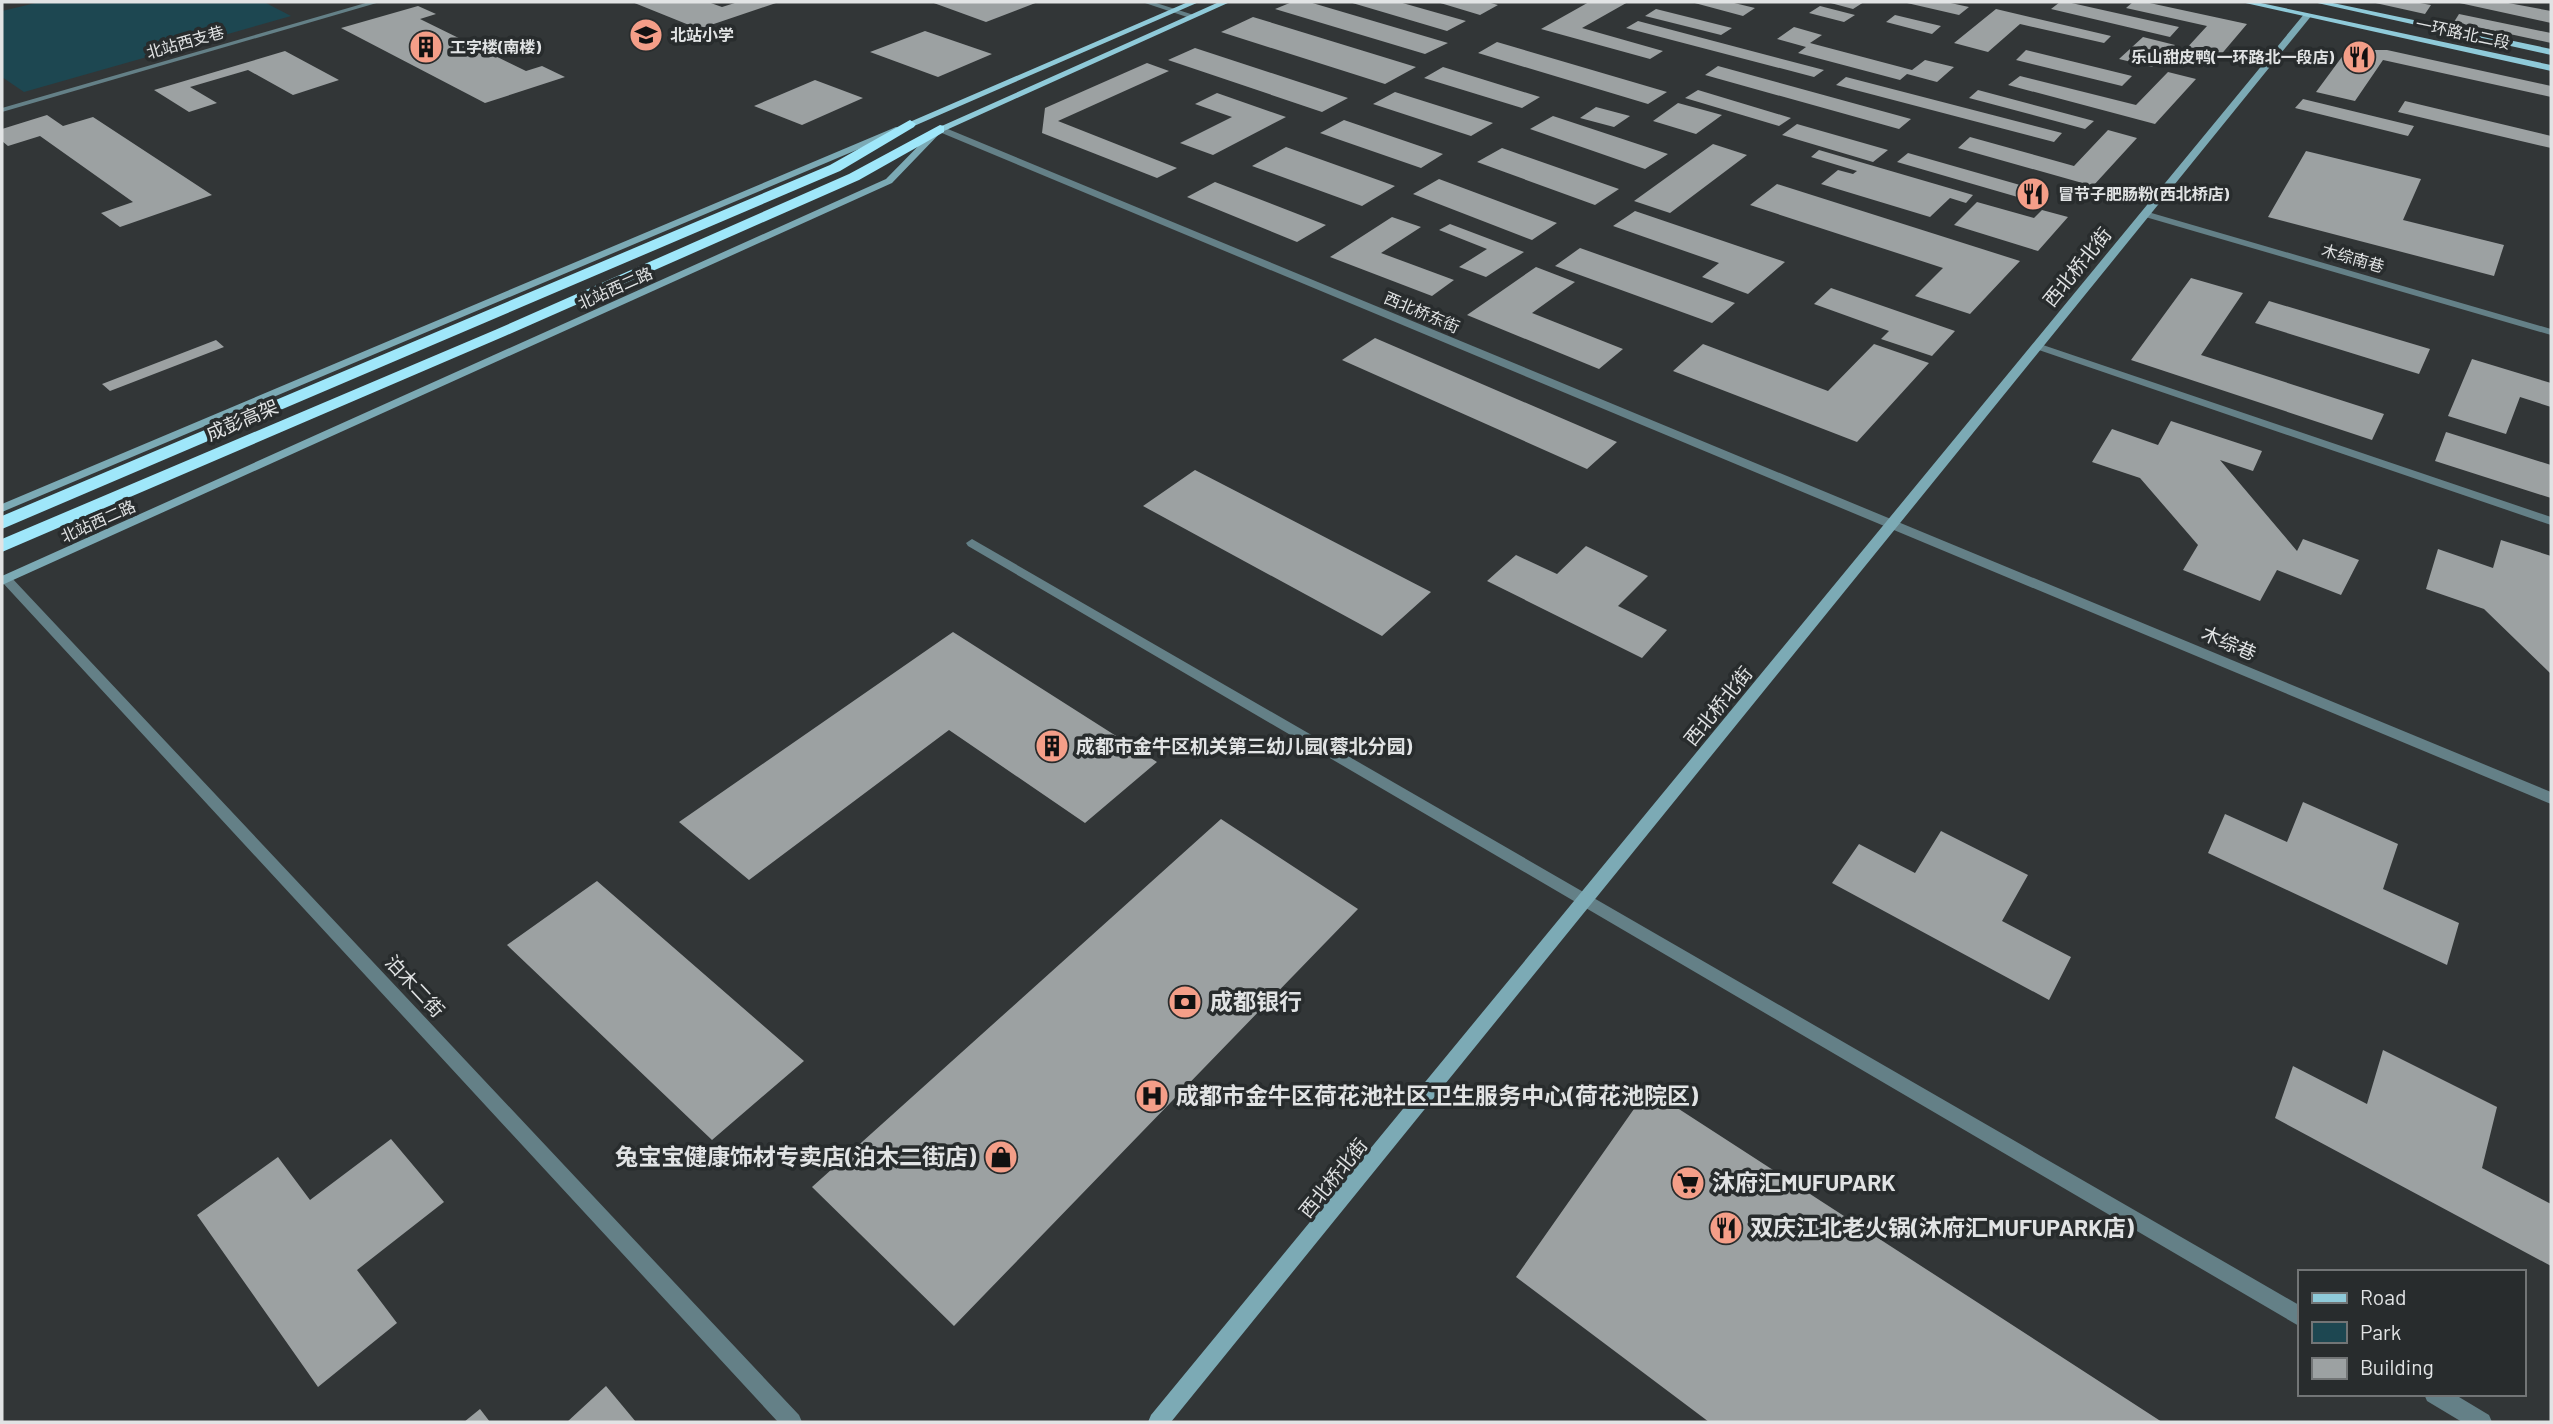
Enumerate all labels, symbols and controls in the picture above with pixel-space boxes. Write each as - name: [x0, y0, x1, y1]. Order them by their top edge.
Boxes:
- street label: 一环路北二段: [2414, 13, 2512, 52]
- school or university icon: 北站小学: [627, 16, 665, 54]
- street label: 北站西支巷: [144, 21, 226, 62]
- place label: 北站小学: [670, 25, 734, 44]
- building icon: 工字楼(南楼): [407, 28, 445, 66]
- place label: 工字楼(南楼): [450, 37, 542, 56]
- restaurant icon: 乐山甜皮鸭(一环路北一段店): [2340, 38, 2378, 76]
- place label: 乐山甜皮鸭(一环路北一段店): [2131, 47, 2334, 66]
- restaurant icon: 冒节子肥肠粉(西北桥店): [2014, 175, 2052, 213]
- place label: 冒节子肥肠粉(西北桥店): [2058, 184, 2230, 203]
- street label: 西北桥北街: [2038, 223, 2115, 311]
- street label: 木综南巷: [2320, 240, 2387, 275]
- street label: 北站西二路: [574, 263, 655, 312]
- street label: 西北桥东街: [1382, 287, 1463, 336]
- street label: 成彭高架: [202, 394, 281, 445]
- street label: 北站西二路: [57, 496, 138, 545]
- street label: 木综巷: [2198, 621, 2260, 664]
- street label: 西北桥北街: [1679, 662, 1756, 750]
- building icon: 成都市金牛区机关第三幼儿园(蓉北分园): [1033, 727, 1071, 765]
- place label: 成都市金牛区机关第三幼儿园(蓉北分园): [1076, 734, 1413, 757]
- street label: 泊木二街: [381, 950, 450, 1021]
- bank icon: 成都银行: [1166, 983, 1204, 1021]
- place label: 成都银行: [1210, 987, 1302, 1015]
- hospital icon: 成都市金牛区荷花池社区卫生服务中心(荷花池院区): [1133, 1077, 1171, 1115]
- place label: 成都市金牛区荷花池社区卫生服务中心(荷花池院区): [1176, 1081, 1698, 1109]
- street label: 西北桥北街: [1294, 1134, 1371, 1222]
- shop icon: 兔宝宝健康饰材专卖店(泊木二街店): [982, 1138, 1020, 1176]
- place label: 兔宝宝健康饰材专卖店(泊木二街店): [615, 1142, 976, 1170]
- supermarket icon: 沐府汇MUFUPARK: [1669, 1164, 1707, 1202]
- place label: 沐府汇MUFUPARK: [1712, 1168, 1896, 1196]
- restaurant icon: 双庆江北老火锅(沐府汇MUFUPARK店): [1707, 1209, 1745, 1247]
- place label: 双庆江北老火锅(沐府汇MUFUPARK店): [1750, 1213, 2134, 1241]
- legend: [2298, 1270, 2525, 1396]
- text: Road: [2360, 1284, 2406, 1309]
- text: Park: [2360, 1319, 2401, 1344]
- text: Building: [2360, 1354, 2434, 1379]

